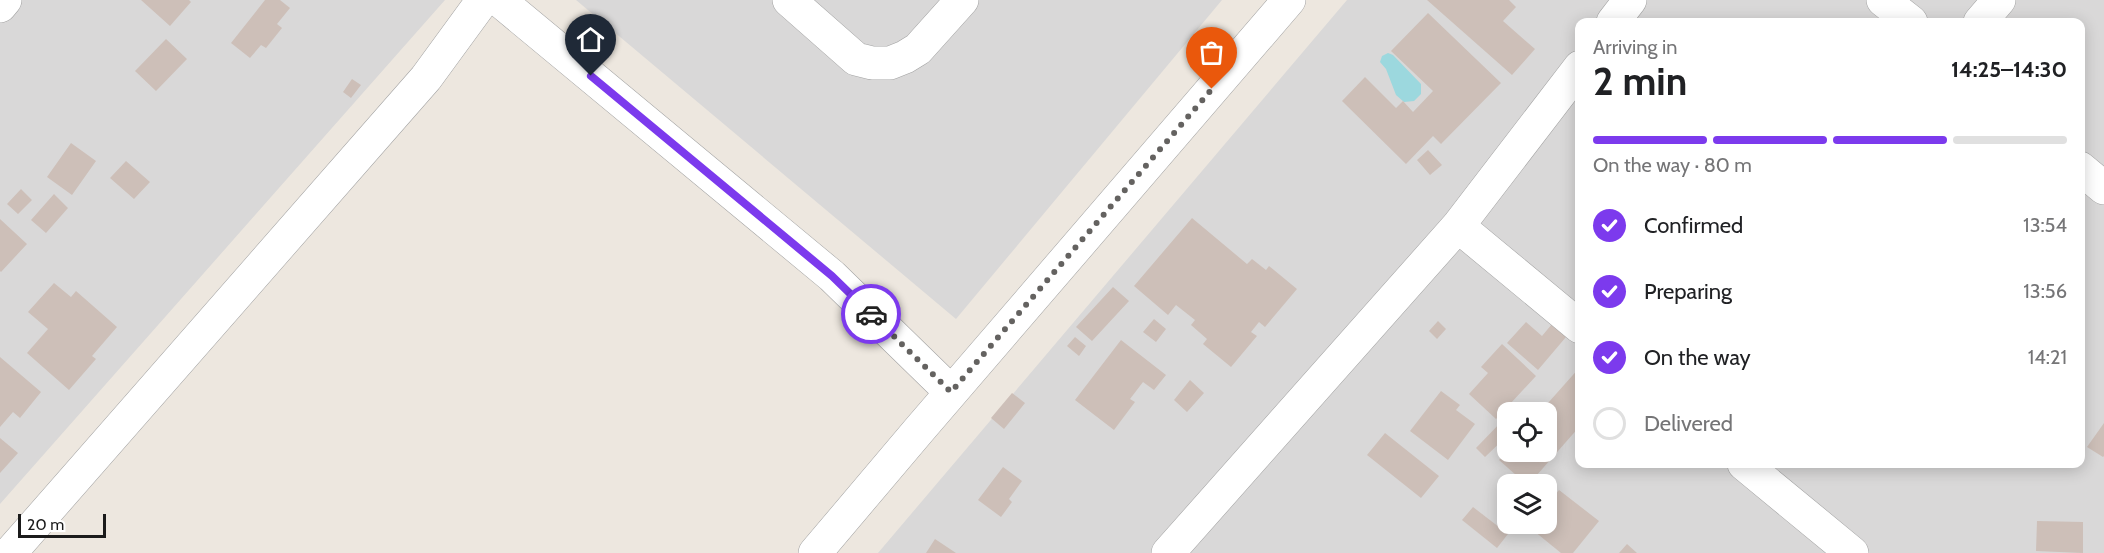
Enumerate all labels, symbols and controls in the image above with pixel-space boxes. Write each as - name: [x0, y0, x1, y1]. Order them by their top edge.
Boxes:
- pin: [565, 14, 616, 76]
- icon: home: [574, 23, 607, 56]
- pin: [1186, 27, 1237, 89]
- text: Arriving in: [1593, 35, 1677, 59]
- icon: bag: [1195, 36, 1228, 69]
- text: 14:25–14:30: [1951, 56, 2067, 83]
- text: 2 min: [1593, 57, 1687, 105]
- text: On the way · 80 m: [1593, 153, 1752, 177]
- icon: check: [1593, 209, 1626, 242]
- text: Confirmed: [1644, 212, 1743, 239]
- text: 13:54: [2023, 213, 2067, 237]
- icon: check: [1593, 275, 1626, 308]
- text: Preparing: [1644, 278, 1732, 305]
- text: 13:56: [2023, 279, 2067, 303]
- courier: [841, 284, 901, 344]
- icon: car: [855, 298, 888, 331]
- icon: check: [1593, 341, 1626, 374]
- text: On the way: [1644, 344, 1751, 371]
- text: 14:21: [2028, 345, 2067, 369]
- map controls: [1497, 402, 1557, 534]
- button: locate: [1497, 402, 1557, 462]
- text: Delivered: [1644, 410, 1733, 437]
- button: layers: [1497, 474, 1557, 534]
- scale bar: [18, 511, 106, 538]
- text: 20 m: [27, 515, 64, 534]

